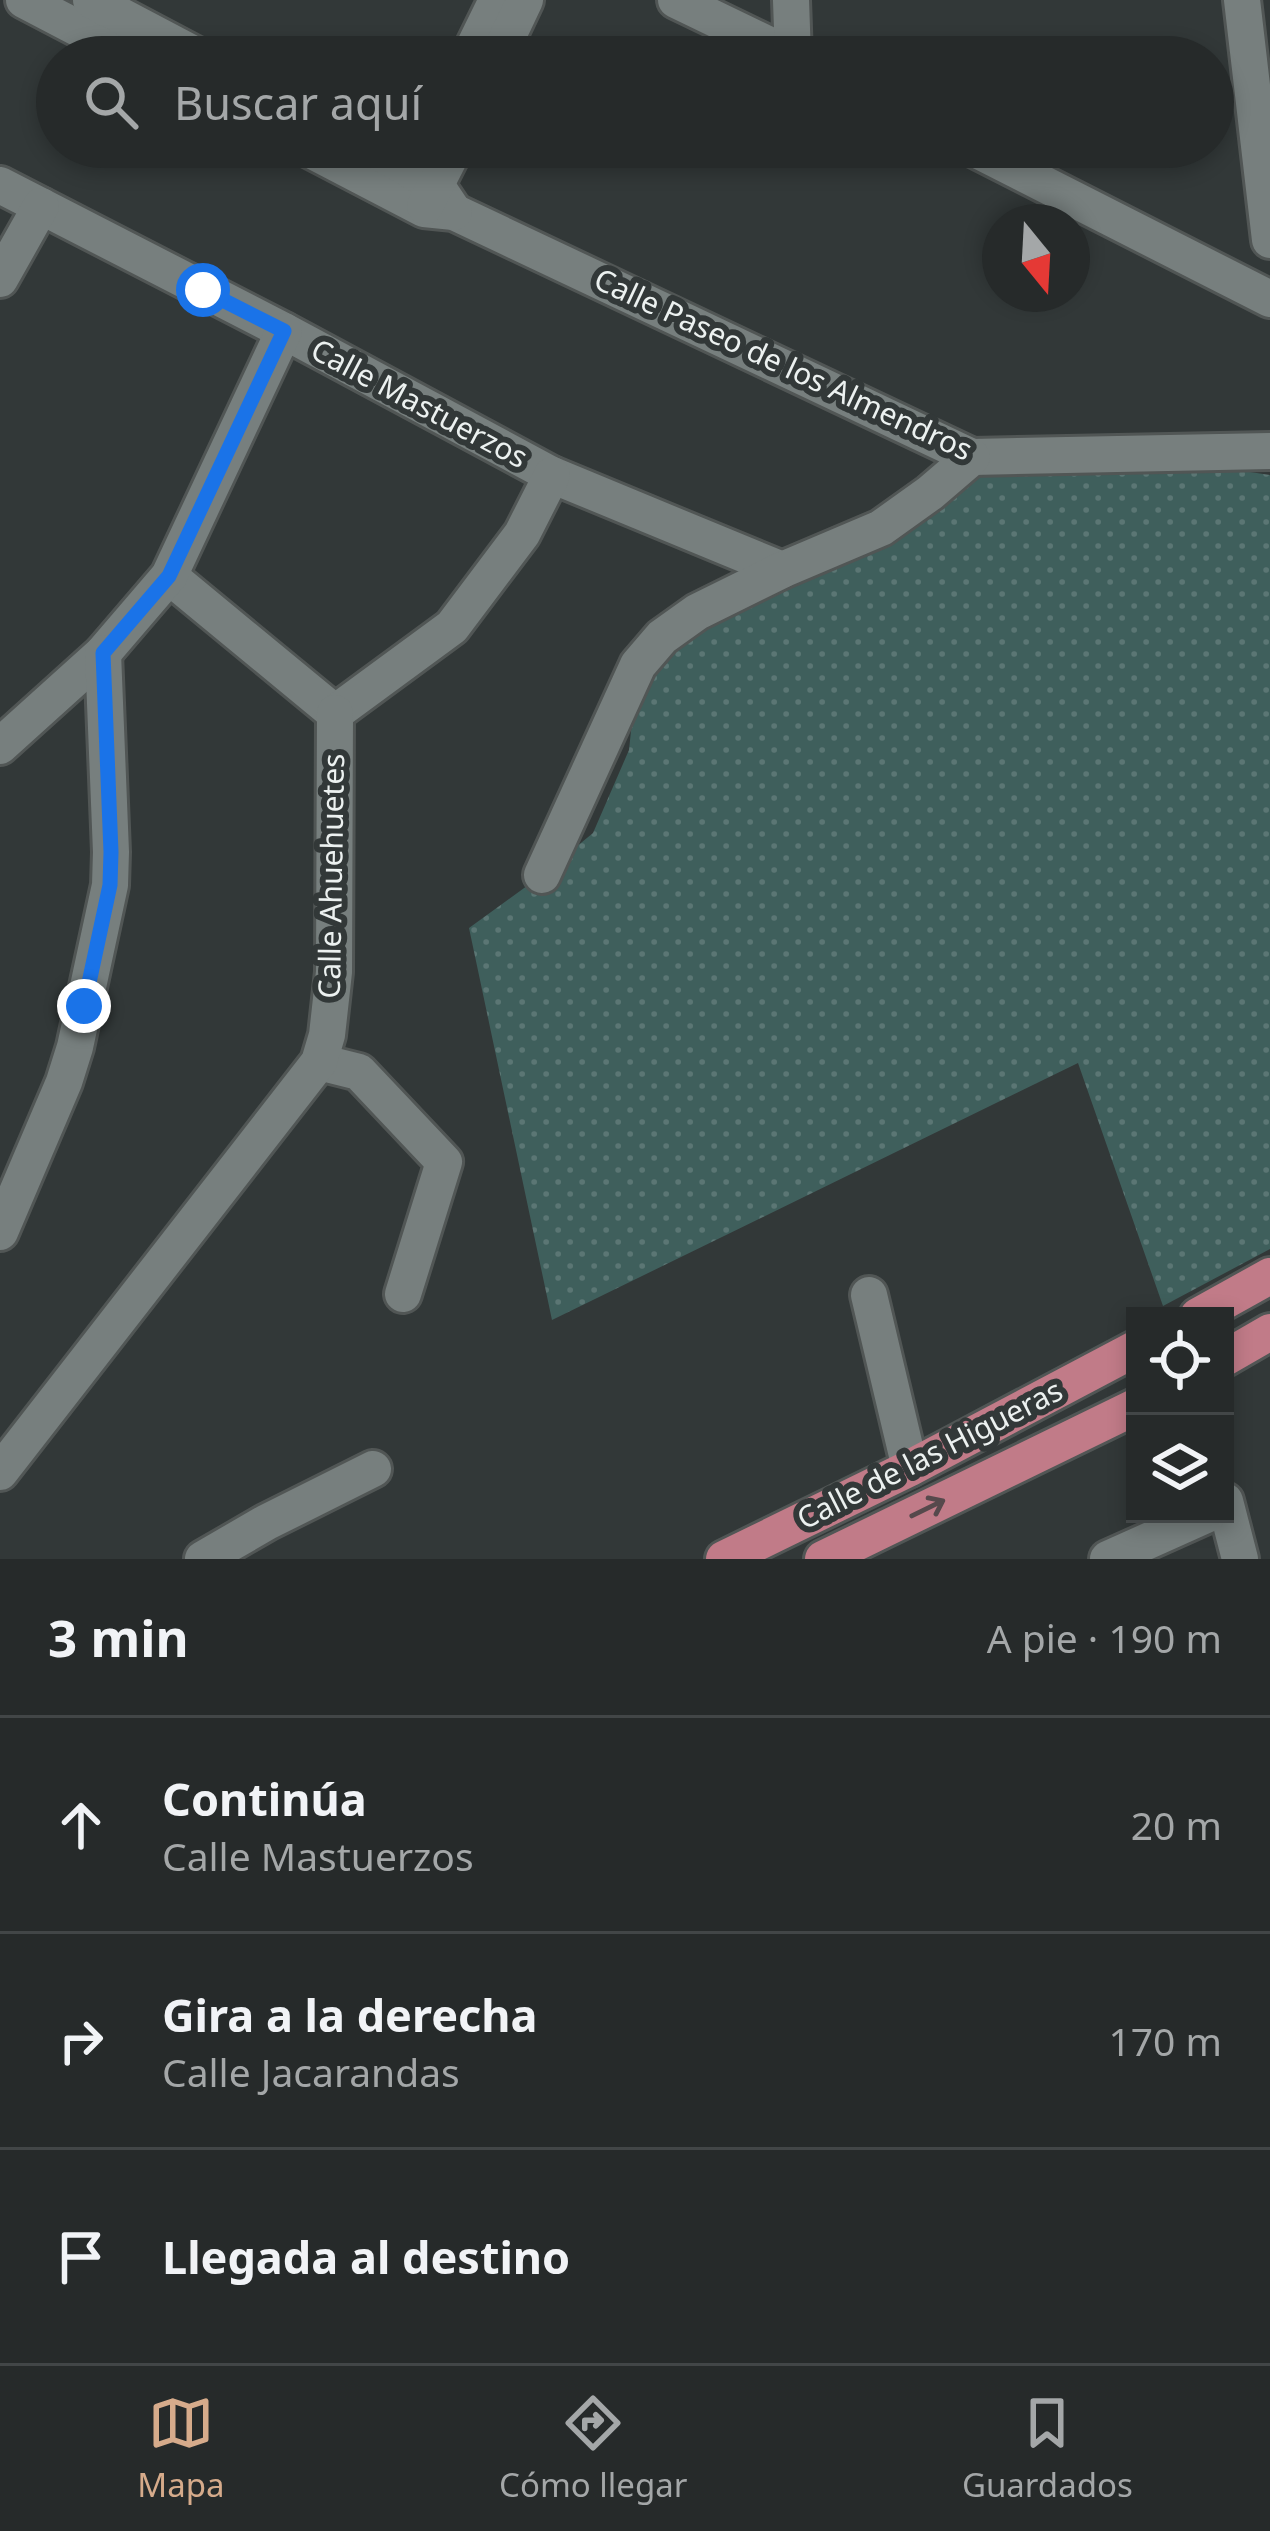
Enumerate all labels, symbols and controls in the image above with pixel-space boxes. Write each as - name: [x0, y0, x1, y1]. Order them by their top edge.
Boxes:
- search box: [36, 36, 1234, 168]
- icon: search: [78, 69, 144, 135]
- text: Buscar aquí: [174, 72, 422, 133]
- north arrow: [982, 204, 1090, 312]
- street label: Calle Paseo de los Almendros: [588, 258, 979, 469]
- route start: [176, 263, 230, 317]
- street label: Calle Mastuerzos: [304, 328, 535, 477]
- street label: Calle Ahuehuetes: [308, 753, 353, 999]
- route end: [57, 979, 111, 1033]
- map controls: [1126, 1307, 1234, 1523]
- button: locate: [1126, 1307, 1234, 1415]
- street label: Calle de las Higueras: [790, 1369, 1069, 1538]
- button: layers: [1126, 1415, 1234, 1523]
- one-way arrow: [909, 1496, 945, 1518]
- text: 3 min: [48, 1602, 189, 1672]
- text: A pie · 190 m: [987, 1611, 1222, 1664]
- text: Continúa: [162, 1768, 367, 1829]
- icon: ahead: [48, 1792, 114, 1858]
- text: 20 m: [1131, 1798, 1222, 1851]
- text: Calle Mastuerzos: [162, 1829, 474, 1882]
- text: Gira a la derecha: [162, 1984, 537, 2045]
- icon: right: [48, 2008, 114, 2074]
- text: 170 m: [1108, 2014, 1222, 2067]
- text: Calle Jacarandas: [162, 2045, 460, 2098]
- icon: arrive: [48, 2224, 114, 2290]
- text: Llegada al destino: [162, 2226, 570, 2287]
- tab: Mapa: [137, 2390, 225, 2507]
- tab: Cómo llegar: [499, 2390, 687, 2507]
- tab: Guardados: [962, 2390, 1133, 2507]

